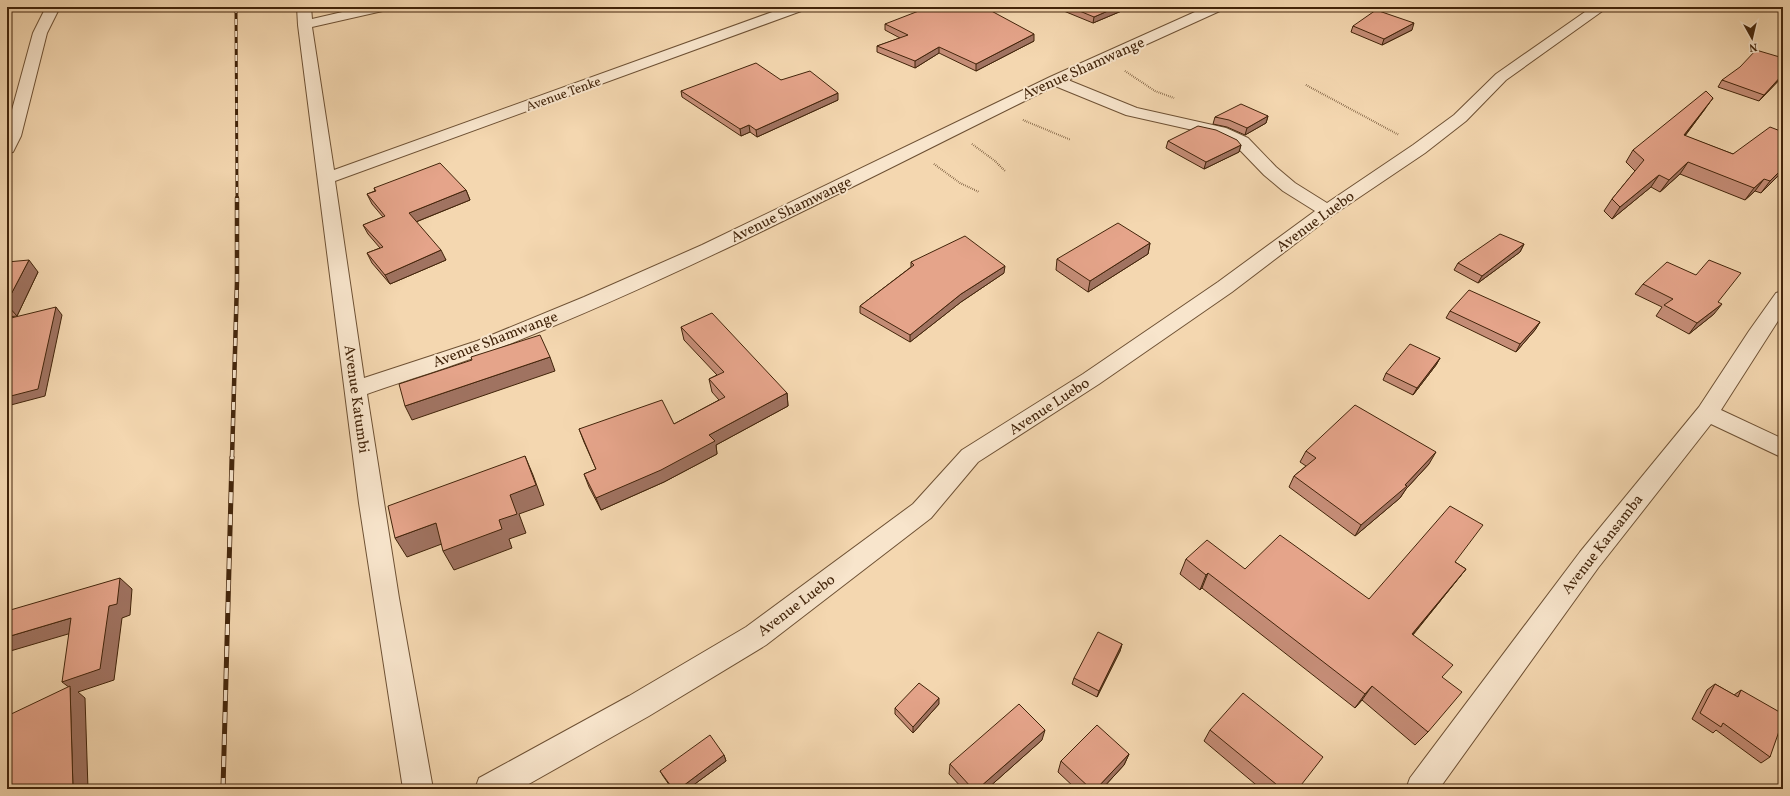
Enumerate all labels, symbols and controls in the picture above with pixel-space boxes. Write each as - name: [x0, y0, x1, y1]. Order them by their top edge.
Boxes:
- north arrow: [1732, 18, 1772, 58]
- street label: Avenue Shamwange: [1019, 33, 1148, 106]
- text: N: [1748, 38, 1758, 54]
- street label: Avenue Tenke: [524, 73, 604, 117]
- street label: Avenue Shamwange: [728, 172, 856, 249]
- street label: Avenue Luebo: [1272, 187, 1359, 258]
- street label: Avenue Shamwange: [430, 307, 561, 374]
- street label: Avenue Katumbi: [338, 344, 374, 455]
- street label: Avenue Luebo: [1005, 373, 1094, 441]
- street label: Avenue Kansamba: [1558, 491, 1649, 599]
- street label: Avenue Luebo: [754, 570, 840, 642]

